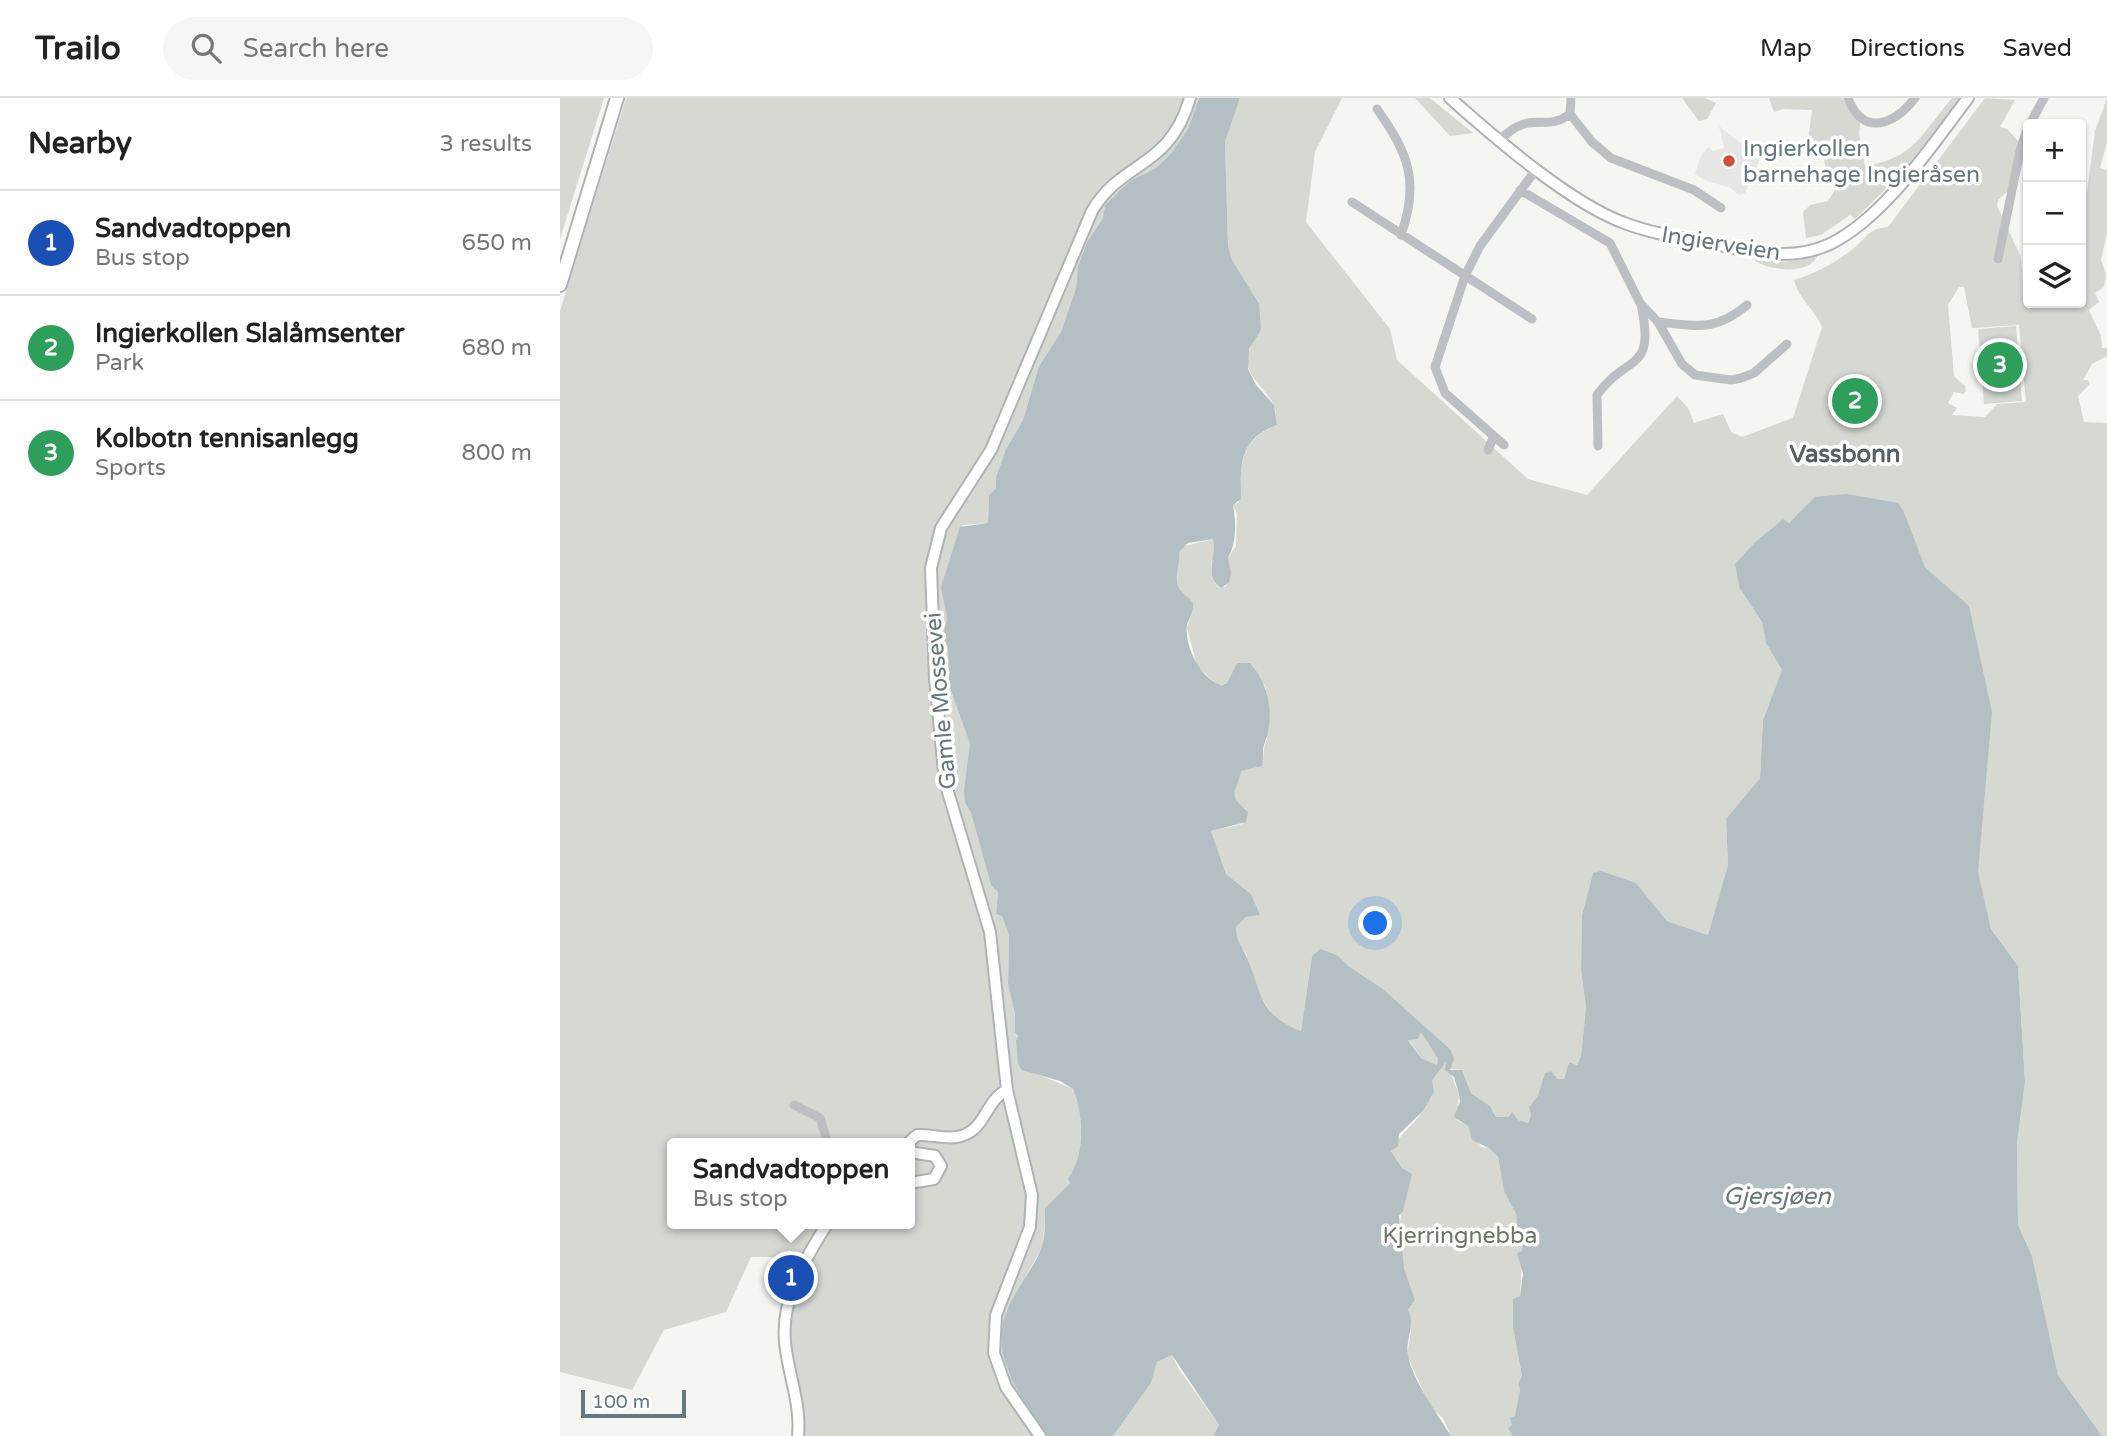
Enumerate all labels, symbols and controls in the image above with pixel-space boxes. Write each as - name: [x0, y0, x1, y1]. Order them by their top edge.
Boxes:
- search box: [163, 17, 653, 80]
- text: Trailo: [35, 29, 121, 68]
- icon: search: [187, 29, 225, 67]
- text: Search here: [243, 33, 389, 64]
- text: Map: [1760, 34, 1812, 63]
- text: Directions: [1850, 34, 1965, 63]
- text: Saved: [2003, 34, 2072, 63]
- map controls: [2023, 119, 2086, 308]
- button: +: [2023, 119, 2086, 182]
- text: Nearby: [28, 125, 132, 162]
- text: 3 results: [439, 130, 532, 158]
- place label: Ingierkollen barnehage Ingieråsen: [1743, 135, 1980, 189]
- marker: Ingierkollen barnehage Ingieråsen: [1721, 153, 1737, 169]
- button: −: [2023, 182, 2086, 245]
- text: Sandvadtoppen: [95, 213, 291, 244]
- street label: Ingierveien: [1659, 221, 1782, 267]
- text: 1: [44, 229, 58, 257]
- text: 650 m: [462, 229, 532, 257]
- text: Bus stop: [95, 244, 190, 272]
- button: layers: [2023, 245, 2086, 308]
- text: Ingierkollen Slalåmsenter: [95, 318, 405, 349]
- text: 2: [44, 334, 58, 362]
- text: 680 m: [462, 334, 532, 362]
- pin: 3: [1977, 339, 2023, 391]
- text: Park: [95, 349, 144, 377]
- pin: 2: [1832, 375, 1878, 427]
- text: Kolbotn tennisanlegg: [95, 423, 359, 454]
- text: 3: [44, 439, 58, 467]
- text: 800 m: [462, 439, 532, 467]
- district label: Vassbonn: [1790, 440, 1900, 469]
- text: Sports: [95, 454, 166, 482]
- street label: Gamle Mossevei: [919, 611, 963, 791]
- your location: [1358, 906, 1392, 940]
- popup: [667, 1138, 915, 1229]
- text: Sandvadtoppen: [693, 1154, 889, 1185]
- water label: Gjersjøen: [1723, 1182, 1832, 1211]
- text: Bus stop: [693, 1185, 788, 1213]
- park label: Kjerringnebba: [1382, 1222, 1538, 1250]
- pin: 1: [768, 1252, 814, 1304]
- scale bar: [581, 1387, 686, 1419]
- text: 100 m: [592, 1391, 650, 1413]

